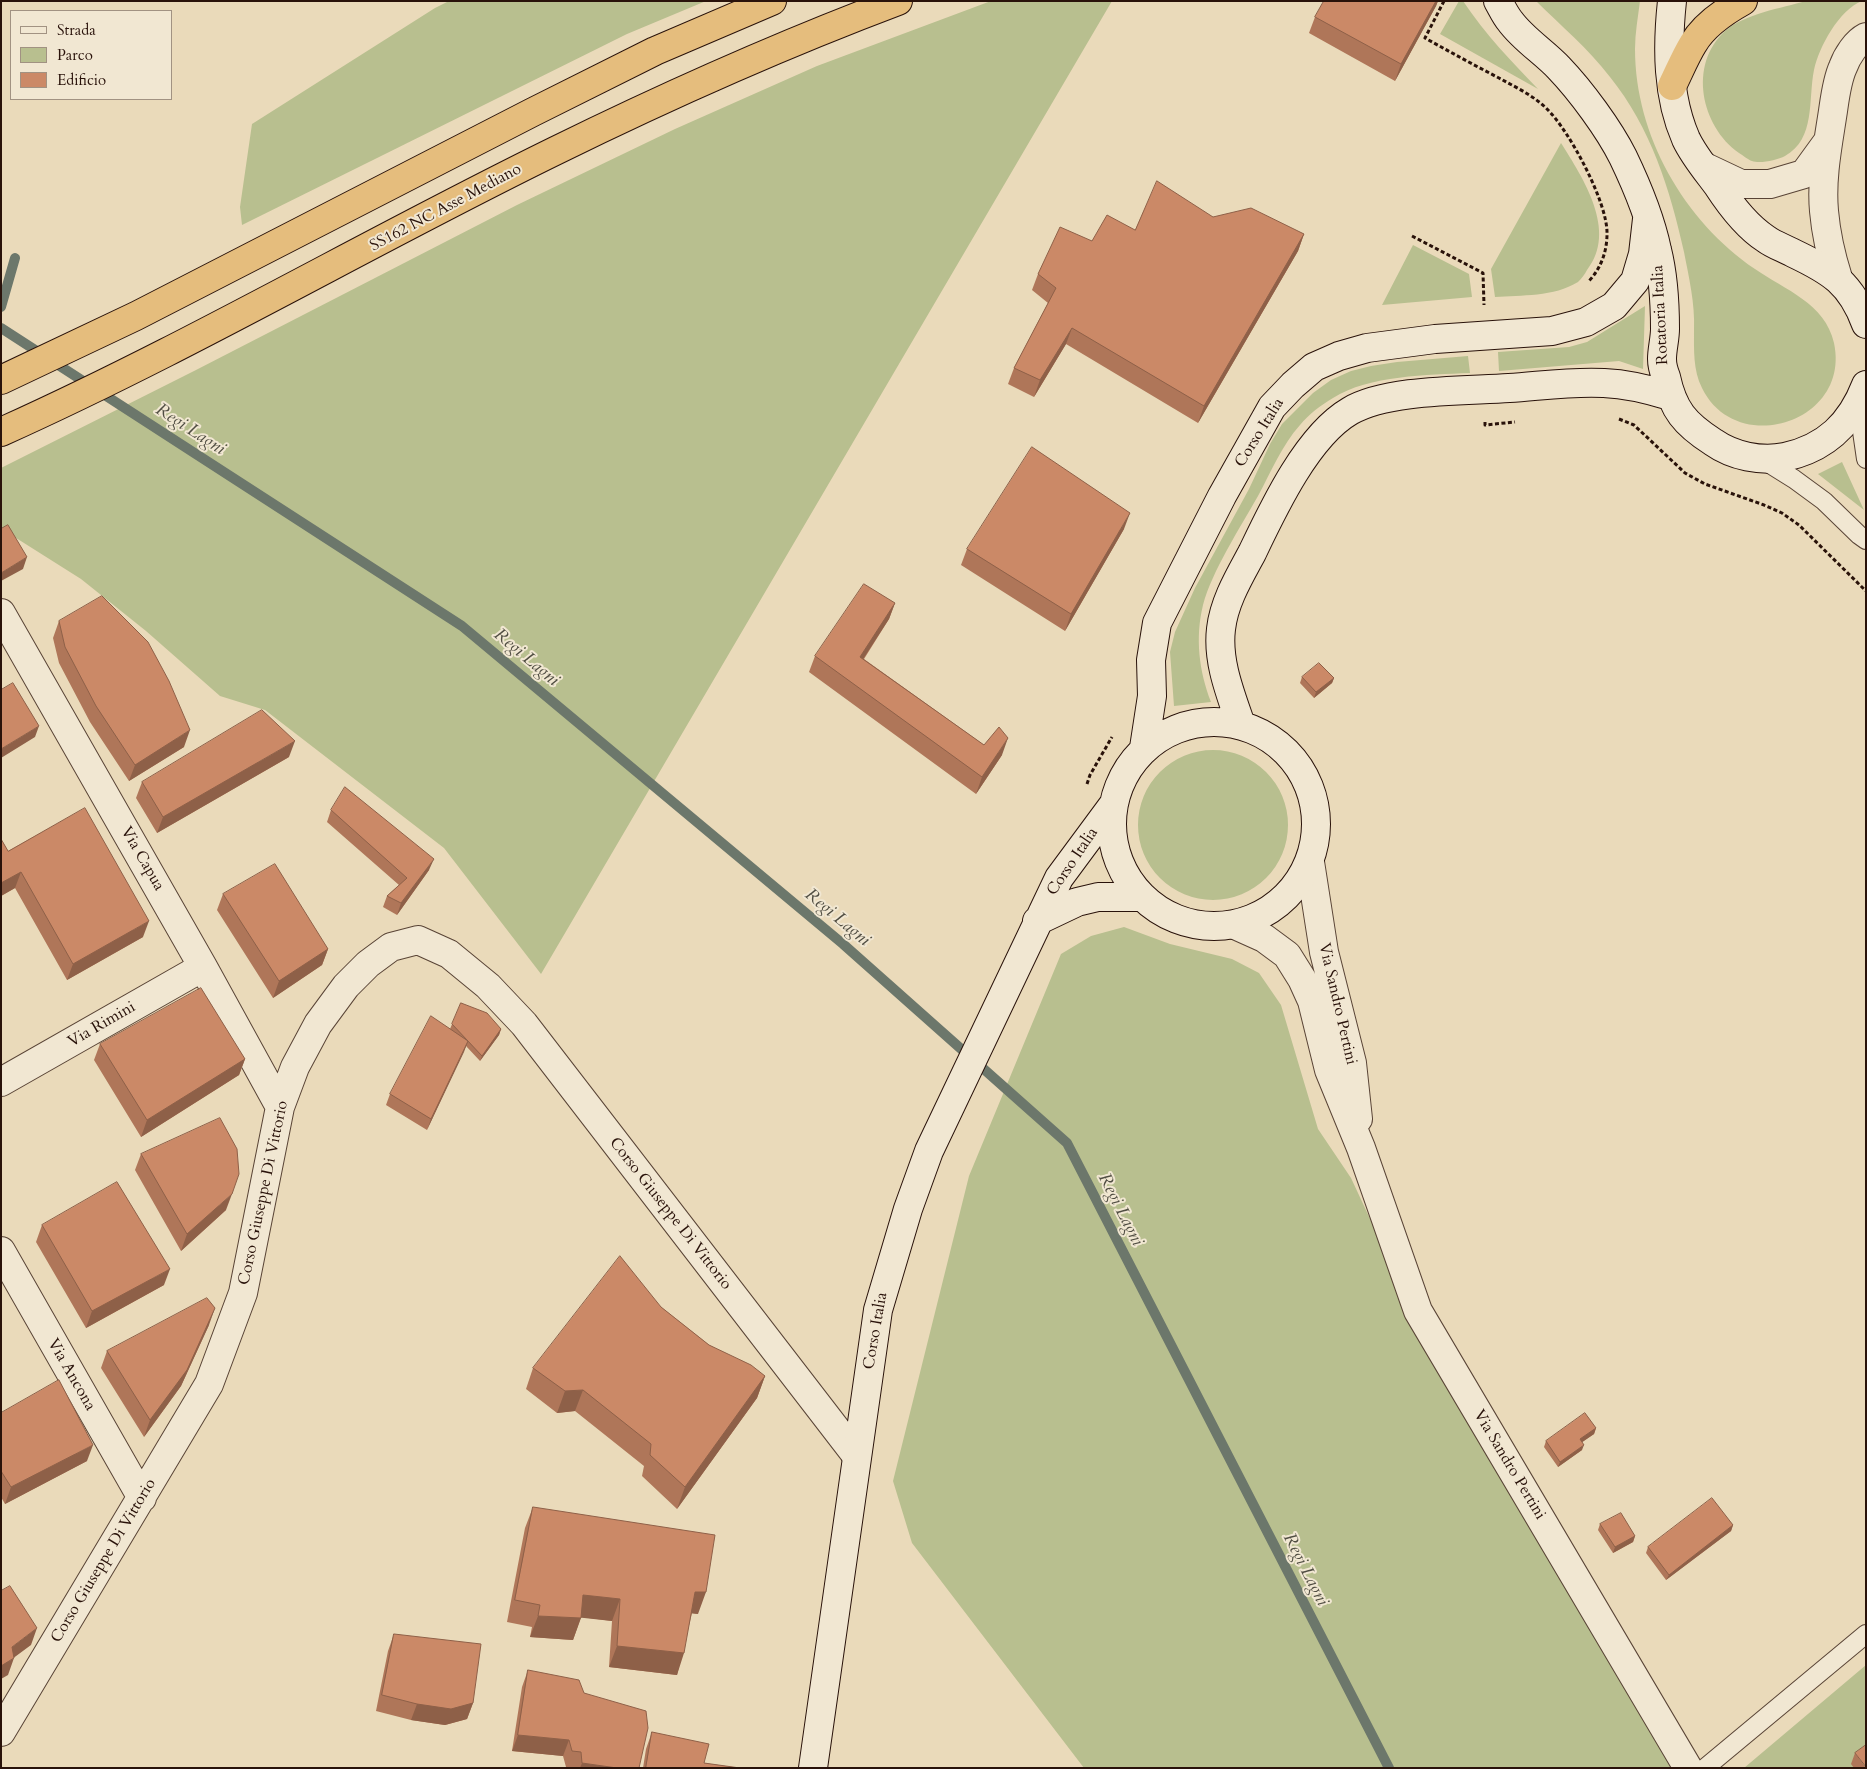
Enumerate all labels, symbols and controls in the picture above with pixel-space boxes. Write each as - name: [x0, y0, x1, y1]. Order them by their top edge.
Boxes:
- legend: [10, 10, 172, 100]
- text: Strada: [57, 20, 96, 40]
- text: Parco: [57, 45, 93, 65]
- text: Edificio: [57, 70, 106, 90]
- street label: SS162 NC Asse Mediano: [367, 160, 525, 256]
- street label: Rotatoria Italia: [1649, 265, 1673, 365]
- street label: Corso Italia: [1231, 395, 1289, 471]
- water label: Regi Lagni: [151, 399, 229, 461]
- water label: Regi Lagni: [489, 624, 563, 692]
- street label: Via Capua: [116, 824, 168, 894]
- street label: Corso Italia: [1043, 824, 1103, 900]
- water label: Regi Lagni: [800, 884, 874, 952]
- street label: Via Sandro Pertini: [1314, 941, 1360, 1067]
- street label: Via Rimini: [65, 998, 139, 1052]
- street label: Corso Giuseppe Di Vittorio: [235, 1099, 293, 1287]
- street label: Corso Giuseppe Di Vittorio: [605, 1134, 735, 1294]
- water label: Regi Lagni: [1092, 1170, 1148, 1250]
- street label: Corso Italia: [860, 1291, 892, 1371]
- street label: Via Ancona: [43, 1336, 99, 1414]
- street label: Via Sandro Pertini: [1469, 1407, 1549, 1523]
- street label: Corso Giuseppe Di Vittorio: [47, 1475, 161, 1647]
- water label: Regi Lagni: [1277, 1530, 1333, 1610]

